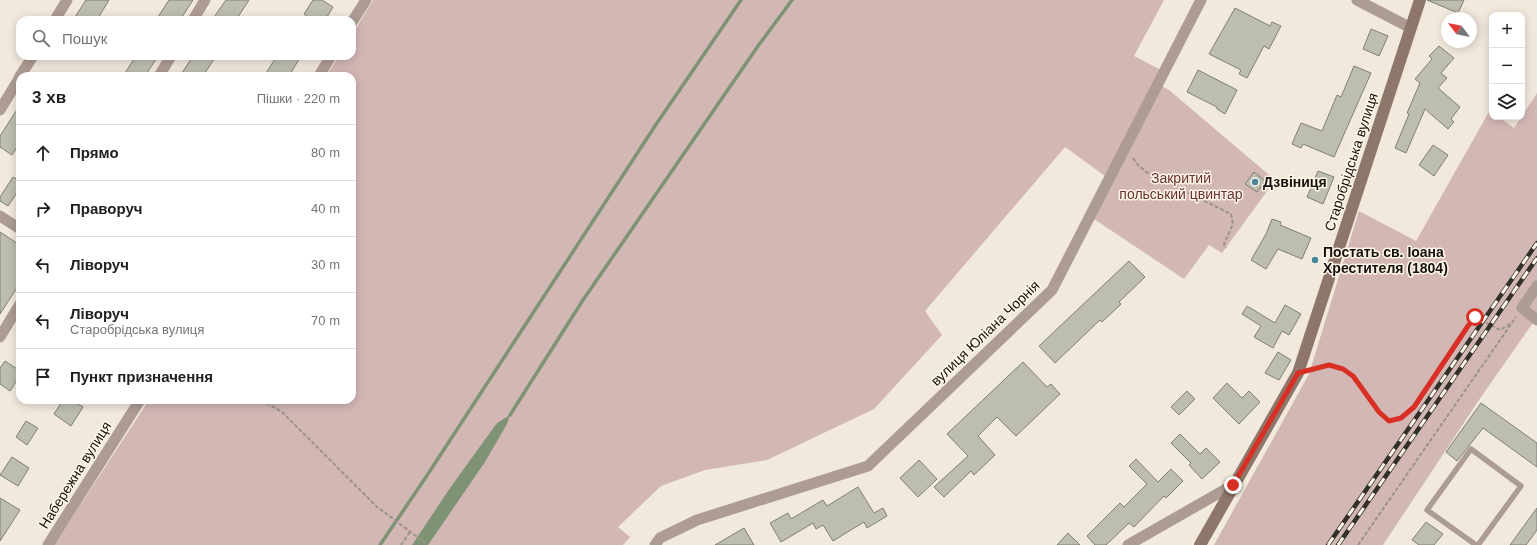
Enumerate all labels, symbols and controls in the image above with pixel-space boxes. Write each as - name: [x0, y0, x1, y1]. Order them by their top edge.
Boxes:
- north arrow: [1441, 12, 1477, 48]
- map controls: [1489, 12, 1525, 120]
- button: +: [1489, 12, 1525, 48]
- search box: [16, 16, 356, 60]
- icon: search: [30, 27, 52, 49]
- text: Пошук: [62, 30, 107, 47]
- button: −: [1489, 48, 1525, 84]
- button: layers: [1489, 84, 1525, 120]
- text: 3 хв: [32, 88, 66, 107]
- text: Пішки · 220 m: [257, 91, 340, 106]
- street label: Старобрідська вулиця: [1321, 91, 1381, 233]
- icon: ahead: [32, 142, 54, 164]
- text: Прямо: [70, 144, 119, 161]
- text: 80 m: [311, 145, 340, 160]
- park label: Закритий польський цвинтар: [1119, 170, 1243, 202]
- place label: Дзвіниця: [1263, 174, 1327, 190]
- marker: Дзвіниця: [1250, 177, 1260, 187]
- icon: right: [32, 198, 54, 220]
- text: Праворуч: [70, 200, 143, 217]
- text: 40 m: [311, 201, 340, 216]
- place label: Постать св. Іоана Хрестителя (1804): [1323, 244, 1448, 276]
- icon: left: [32, 254, 54, 276]
- marker: Постать св. Іоана Хрестителя (1804): [1310, 255, 1320, 265]
- text: Ліворуч: [70, 256, 129, 273]
- text: 30 m: [311, 257, 340, 272]
- street label: вулиця Юліана Чорнія: [927, 277, 1043, 389]
- text: Ліворуч: [70, 305, 129, 322]
- route start: [1466, 308, 1484, 326]
- icon: left: [32, 310, 54, 332]
- text: 70 m: [311, 313, 340, 328]
- text: Старобрідська вулиця: [70, 322, 204, 337]
- icon: arrive: [32, 366, 54, 388]
- text: Пункт призначення: [70, 368, 213, 385]
- street label: Набережна вулиця: [36, 419, 114, 531]
- route end: [1224, 476, 1242, 494]

